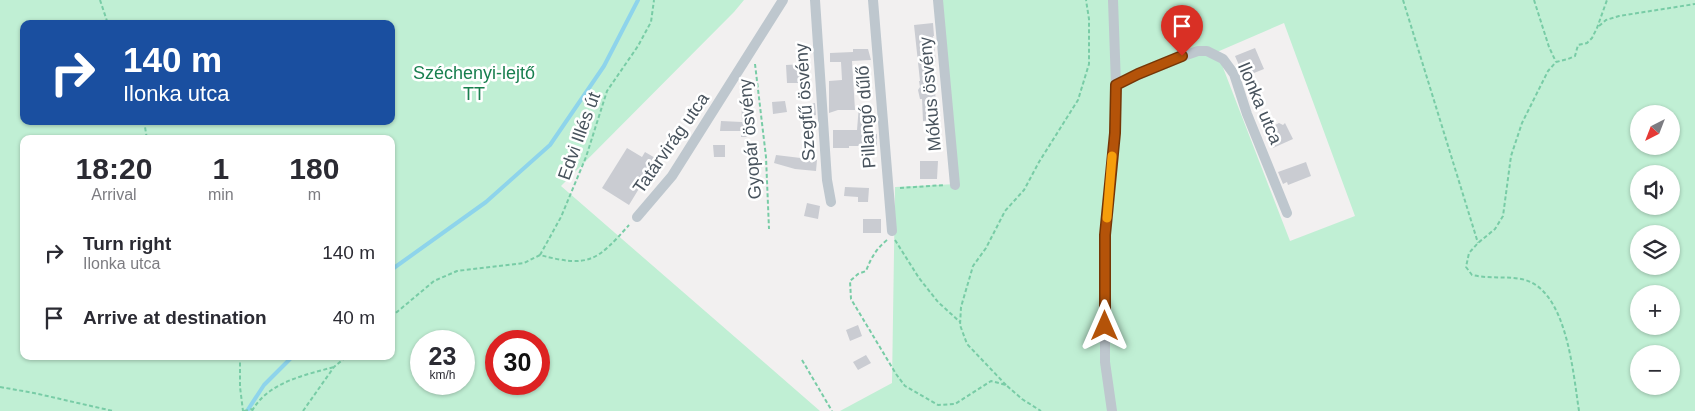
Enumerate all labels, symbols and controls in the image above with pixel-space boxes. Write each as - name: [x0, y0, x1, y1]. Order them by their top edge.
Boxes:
- pin: [1161, 5, 1203, 56]
- icon: arrive: [1168, 12, 1196, 40]
- street label: Mókus ösvény: [915, 36, 945, 152]
- icon: right: [40, 40, 105, 105]
- text: 140 m: [123, 40, 222, 79]
- street label: Szegfű ösvény: [791, 42, 819, 162]
- street label: Ilonka utca: [1234, 59, 1287, 148]
- park label: Széchenyi-lejtő TT: [413, 63, 535, 104]
- street label: Pillangó dűlő: [852, 65, 880, 169]
- street label: Gyopár ösvény: [735, 78, 765, 200]
- text: Ilonka utca: [123, 81, 229, 106]
- street label: Tatárvirág utca: [629, 88, 714, 197]
- street label: Edvi Illés út: [554, 89, 604, 183]
- north arrow: [1630, 105, 1680, 155]
- map controls: [1630, 105, 1680, 395]
- text: 18:20: [76, 152, 152, 185]
- text: 1: [212, 152, 229, 185]
- text: 180: [289, 152, 339, 185]
- button: sound: [1630, 165, 1680, 215]
- text: Arrival: [91, 186, 137, 203]
- text: min: [208, 186, 234, 203]
- text: m: [308, 186, 321, 203]
- button: layers: [1630, 225, 1680, 275]
- text: Turn right: [83, 233, 171, 254]
- icon: right: [40, 239, 68, 267]
- text: 140 m: [322, 242, 375, 263]
- text: Ilonka utca: [83, 255, 160, 272]
- button: +: [1630, 285, 1680, 335]
- position arrow: [1078, 299, 1130, 351]
- icon: arrive: [40, 304, 68, 332]
- text: Arrive at destination: [83, 307, 267, 328]
- text: 40 m: [333, 307, 375, 328]
- speed limit sign: 30: [485, 330, 550, 395]
- text: 23: [429, 342, 456, 370]
- button: −: [1630, 345, 1680, 395]
- text: km/h: [429, 368, 456, 382]

